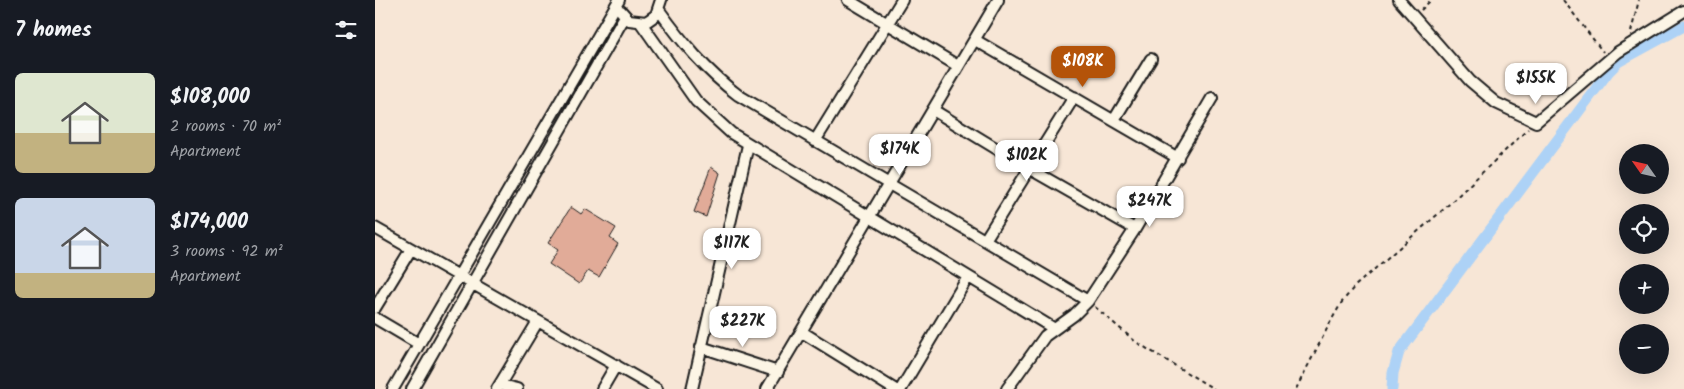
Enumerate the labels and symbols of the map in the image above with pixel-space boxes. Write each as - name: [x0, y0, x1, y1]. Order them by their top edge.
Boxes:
- pin: $108K: [1048, 46, 1118, 88]
- pin: $155K: [1501, 62, 1571, 105]
- pin: $174K: [865, 134, 935, 176]
- pin: $102K: [992, 140, 1062, 182]
- north arrow: [1619, 144, 1669, 194]
- pin: $247K: [1115, 186, 1185, 228]
- pin: $117K: [697, 228, 767, 270]
- pin: $227K: [708, 306, 778, 348]

